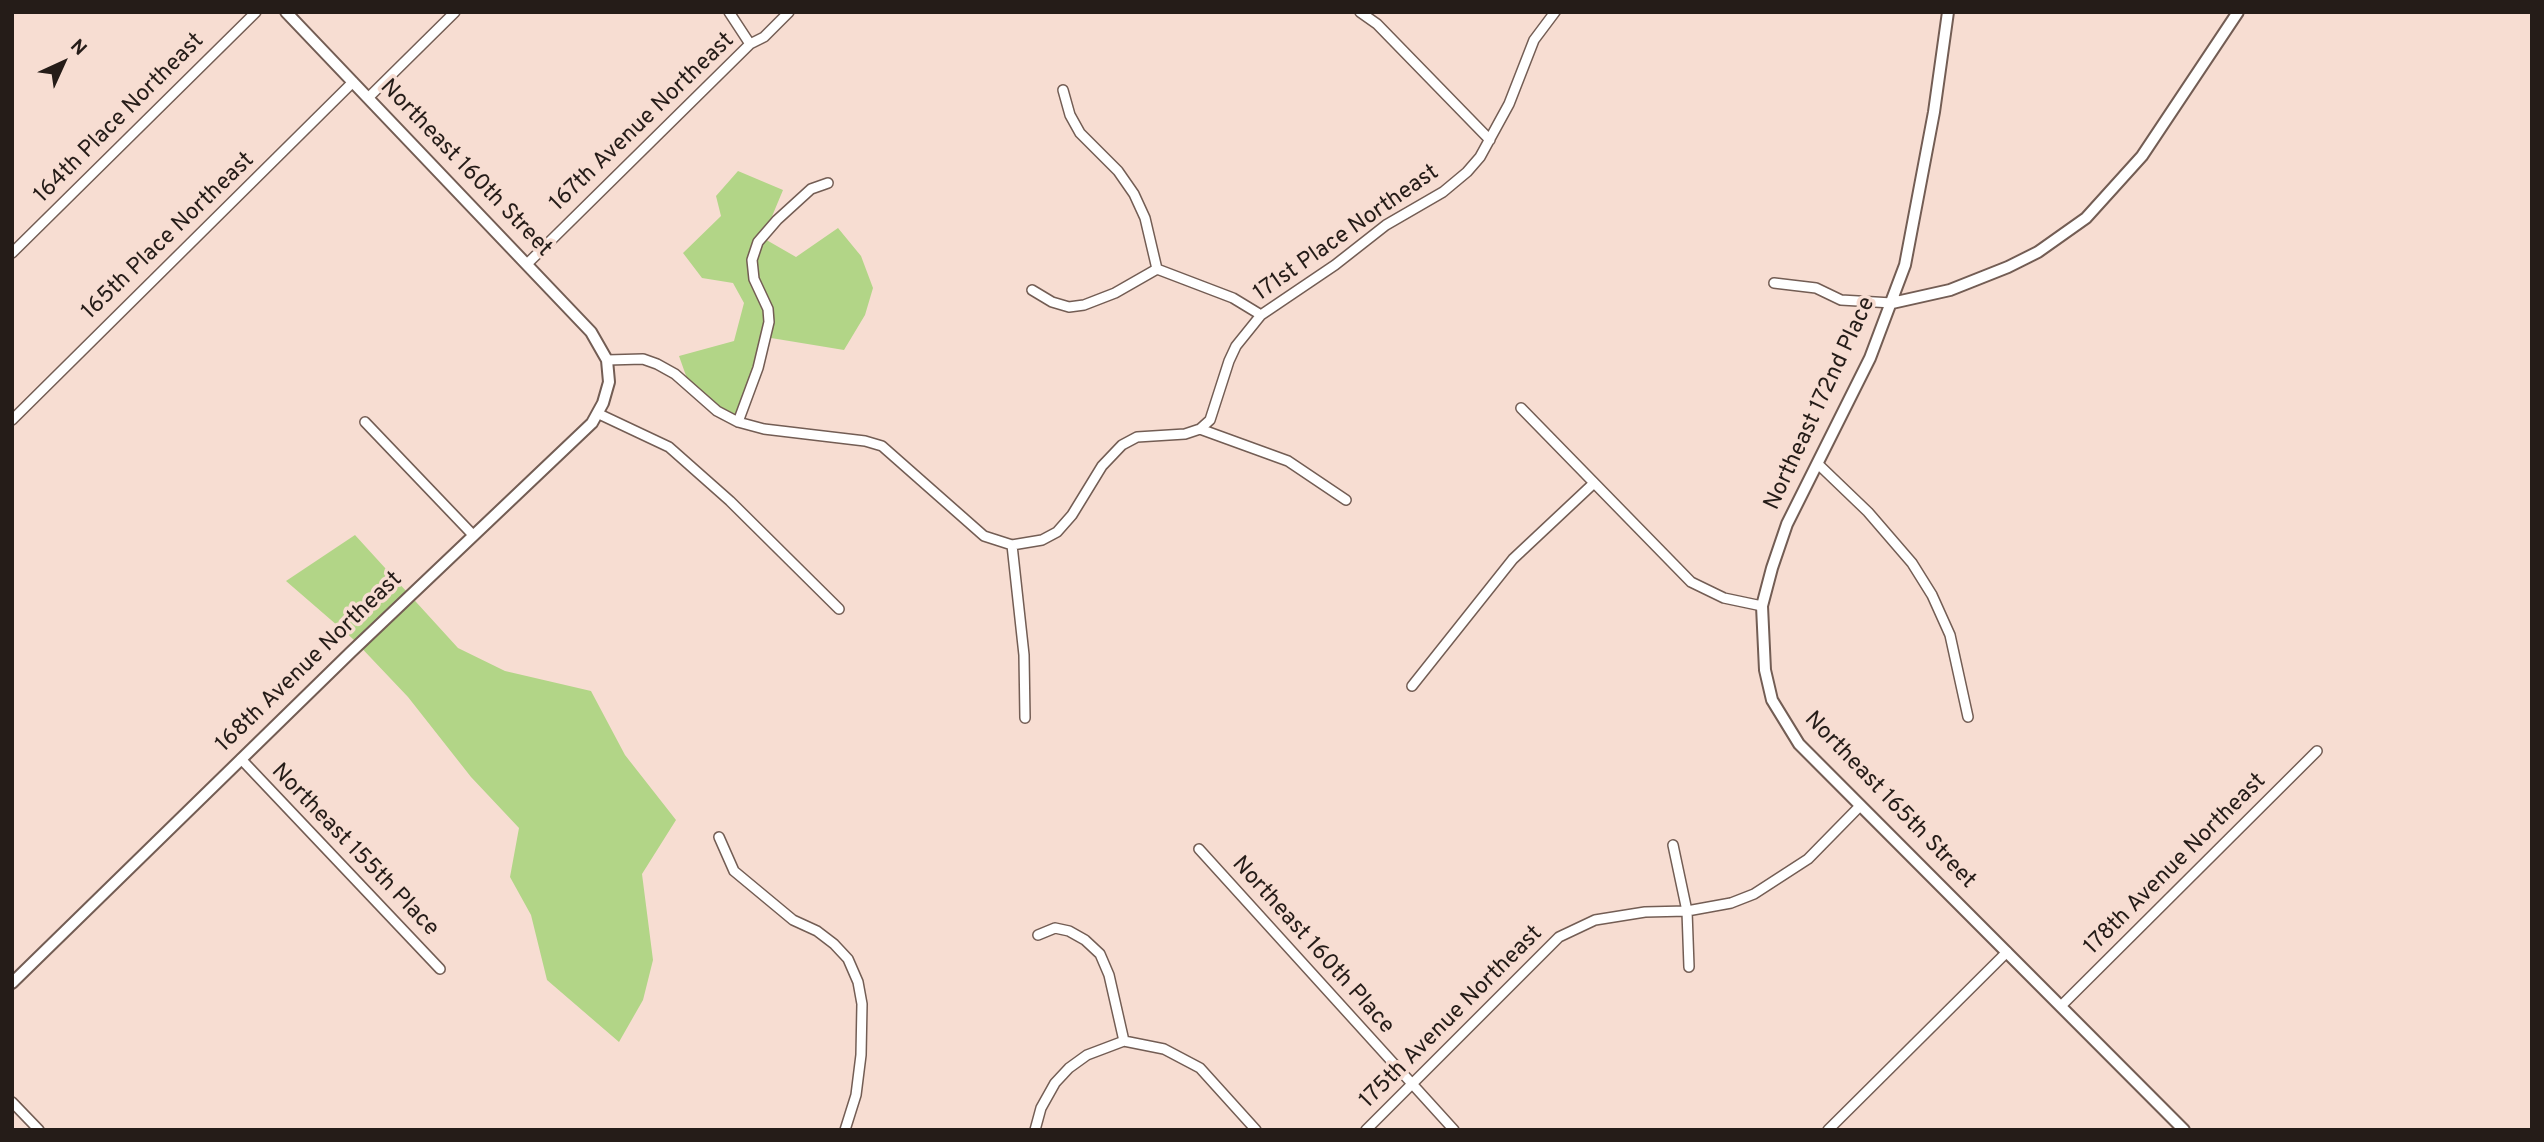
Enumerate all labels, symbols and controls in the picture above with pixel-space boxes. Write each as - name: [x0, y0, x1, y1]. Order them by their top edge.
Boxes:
- north arrow: [28, 28, 98, 98]
- street label: 164th Place Northeast: [29, 28, 211, 210]
- street label: 167th Avenue Northeast: [545, 28, 741, 218]
- street label: Northeast 160th Street: [373, 75, 557, 263]
- street label: 165th Place Northeast: [77, 148, 261, 326]
- street label: 171st Place Northeast: [1249, 160, 1445, 308]
- street label: Northeast 172nd Place: [1760, 293, 1882, 515]
- street label: 168th Avenue Northeast: [211, 567, 409, 759]
- street label: Northeast 165th Street: [1797, 707, 1981, 895]
- street label: Northeast 155th Place: [264, 759, 444, 943]
- street label: 178th Avenue Northeast: [2079, 768, 2273, 962]
- street label: Northeast 160th Place: [1225, 851, 1399, 1041]
- street label: 175th Avenue Northeast: [1355, 921, 1549, 1115]

